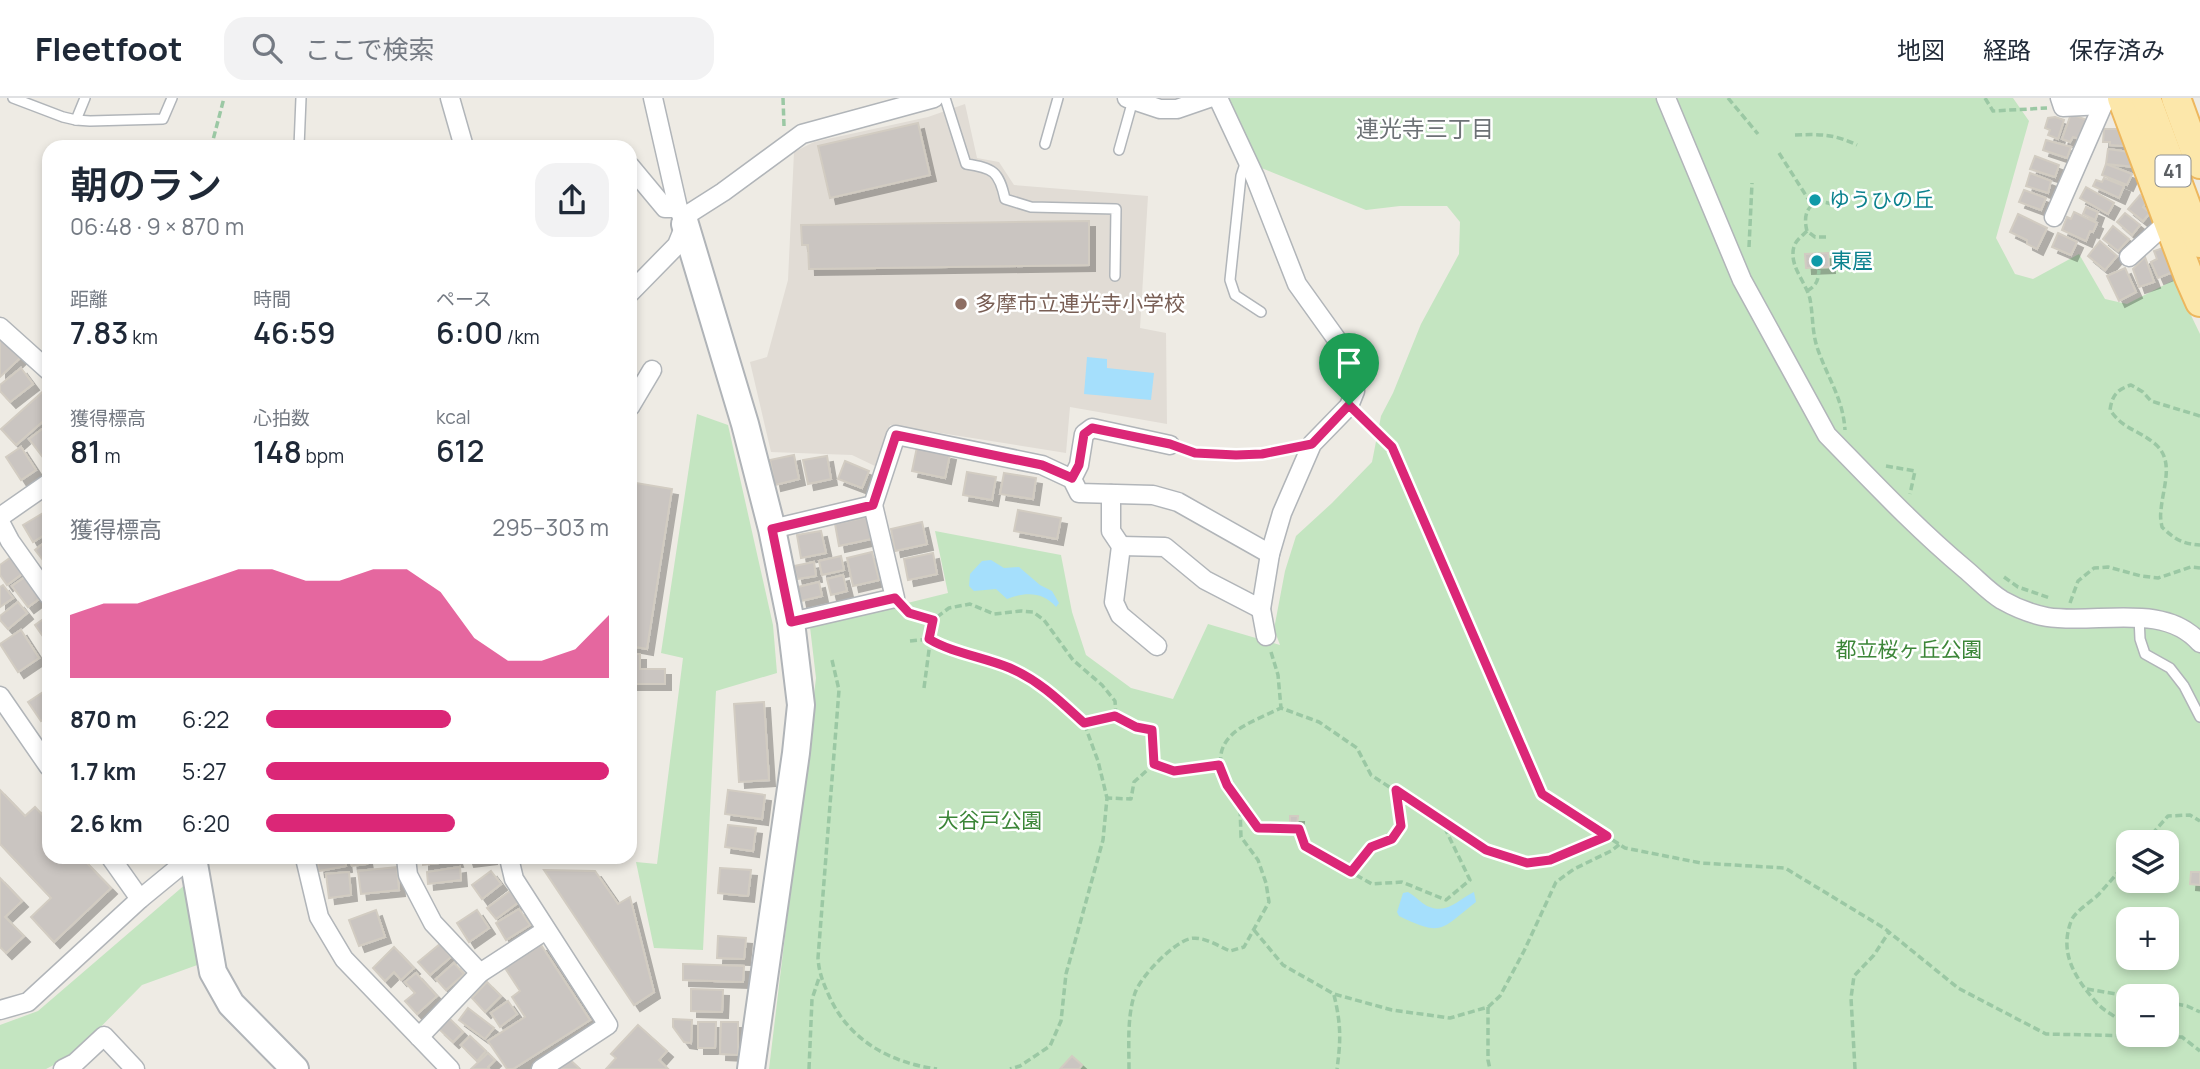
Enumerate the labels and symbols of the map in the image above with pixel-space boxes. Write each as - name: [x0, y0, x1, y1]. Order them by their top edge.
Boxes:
- district label: 連光寺三丁目: [1356, 112, 1494, 144]
- road number: 41: [2156, 156, 2190, 186]
- place label: ゆうひの丘: [1829, 185, 1934, 213]
- marker: ゆうひの丘: [1807, 192, 1823, 208]
- place label: 東屋: [1831, 246, 1873, 274]
- marker: 東屋: [1809, 253, 1825, 269]
- place label: 多摩市立連光寺小学校: [975, 289, 1185, 317]
- marker: 多摩市立連光寺小学校: [953, 296, 969, 312]
- pin: [1319, 333, 1379, 405]
- park label: 都立桜ヶ丘公園: [1836, 635, 1983, 663]
- park label: 大谷戸公園: [938, 806, 1043, 834]

